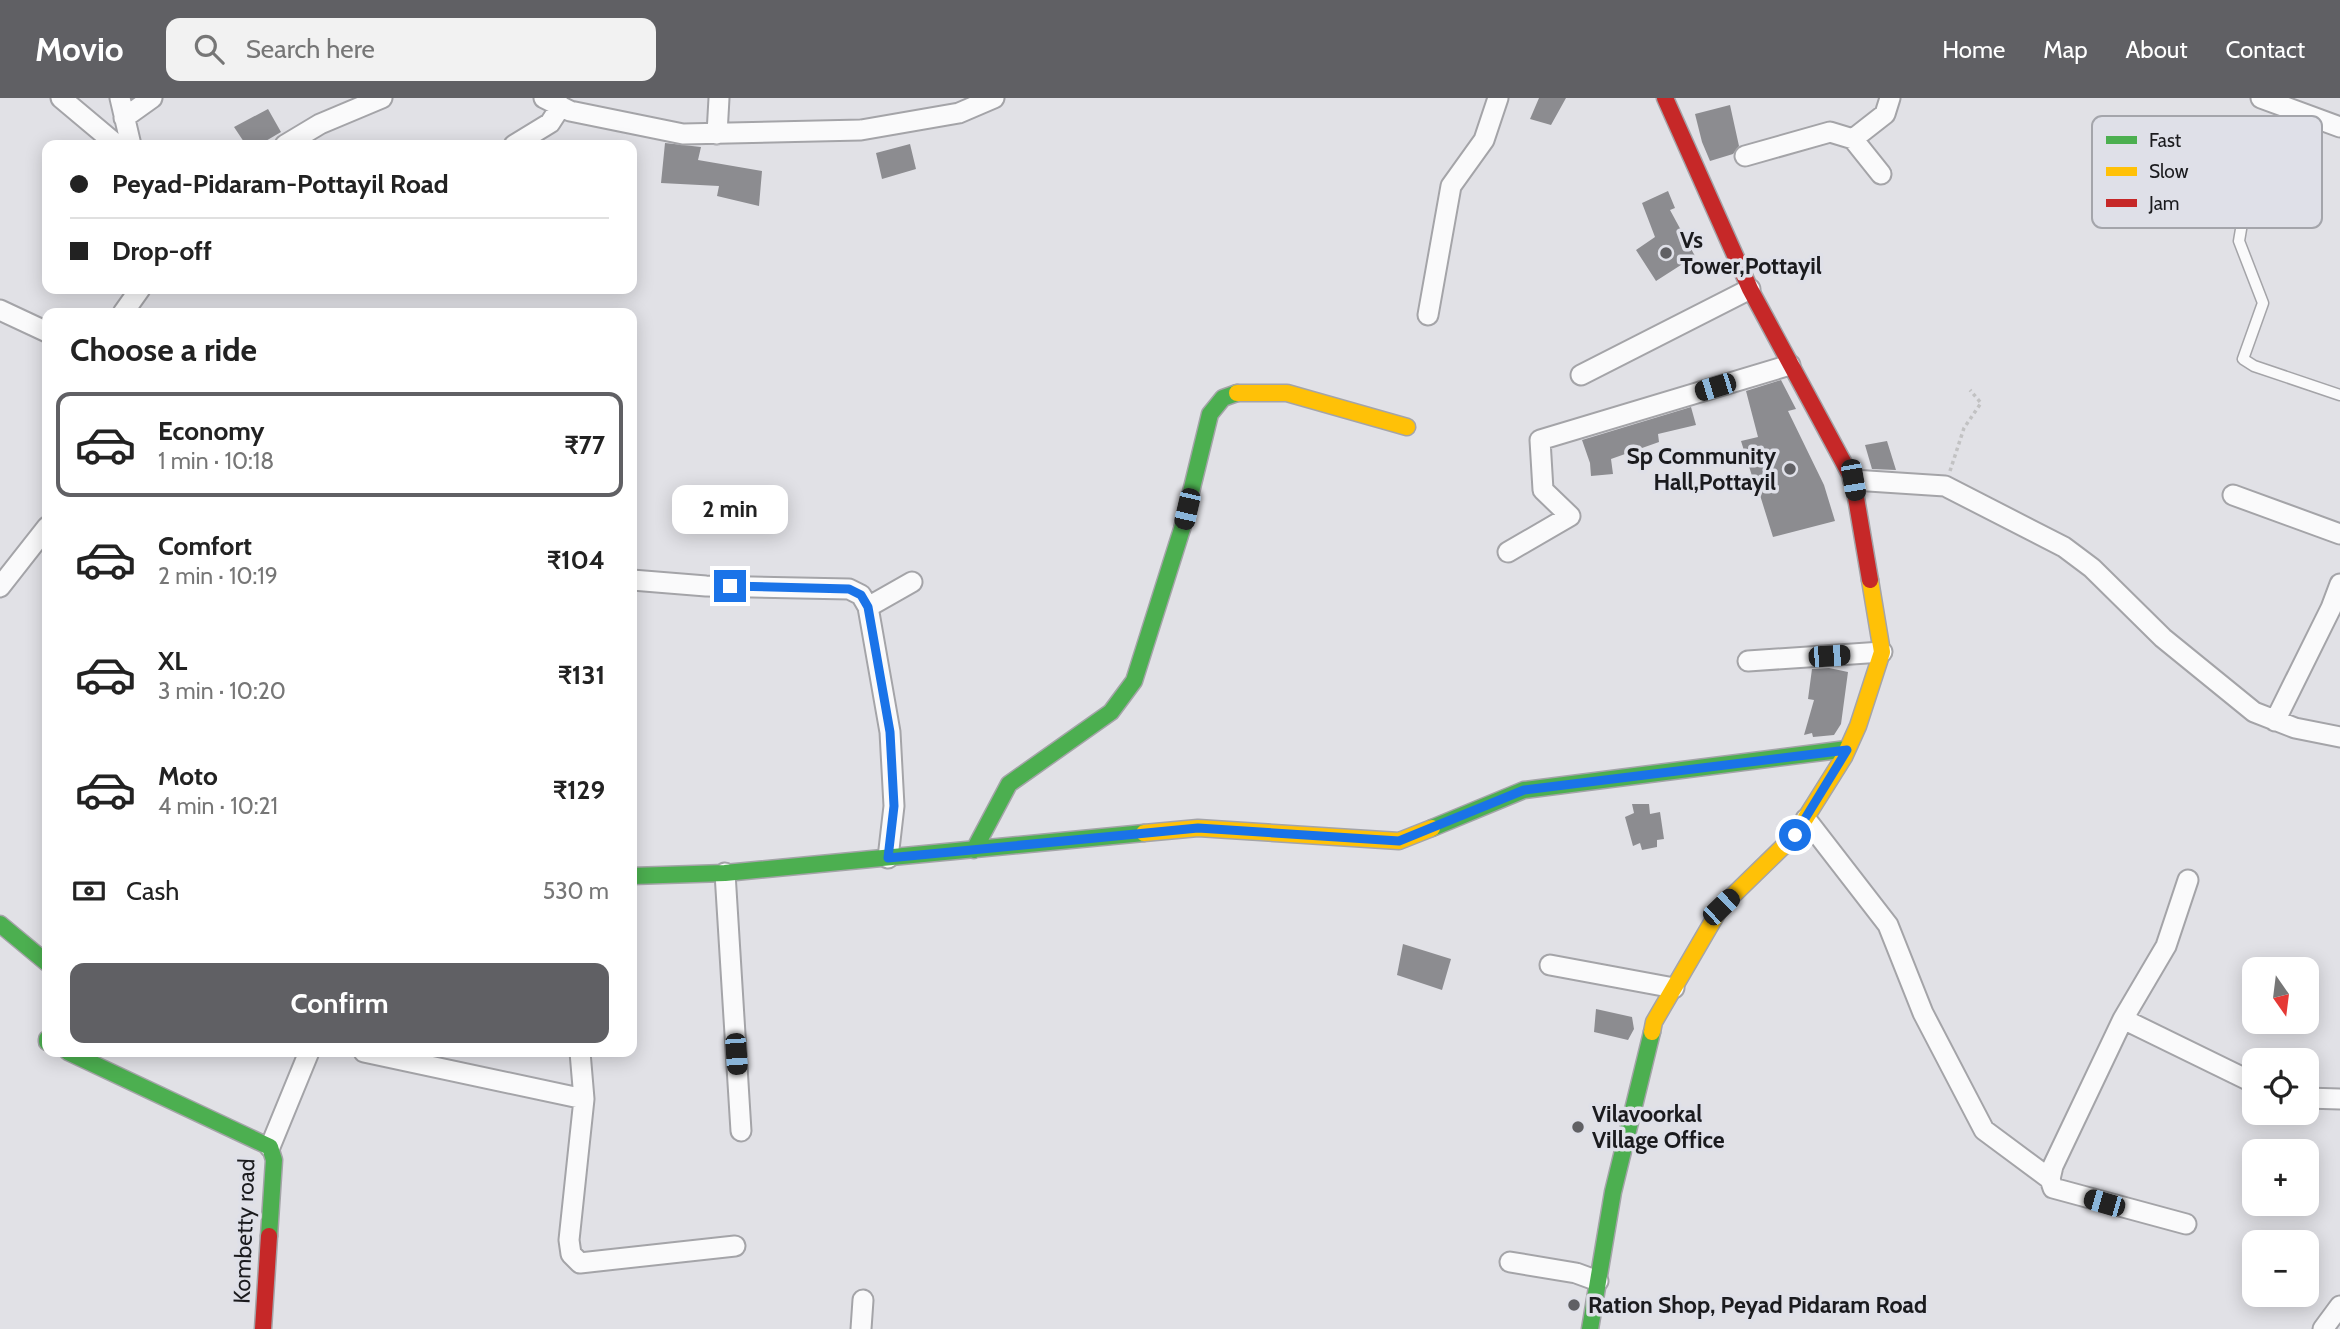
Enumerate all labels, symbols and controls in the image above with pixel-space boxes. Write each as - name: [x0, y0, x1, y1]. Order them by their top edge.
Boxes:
- search box: [166, 18, 656, 81]
- text: Movio: [35, 29, 124, 69]
- icon: search: [190, 30, 228, 68]
- text: Search here: [246, 33, 375, 65]
- text: Home: [1942, 35, 2005, 64]
- text: Map: [2043, 35, 2088, 64]
- text: About: [2126, 35, 2188, 64]
- text: Contact: [2226, 35, 2305, 64]
- legend: [2092, 116, 2322, 228]
- text: Fast: [2149, 129, 2182, 152]
- text: Slow: [2149, 160, 2189, 183]
- text: Peyad-Pidaram-Pottayil Road: [112, 168, 449, 200]
- text: Jam: [2148, 192, 2179, 215]
- place label: Vs Tower,Pottayil: [1680, 226, 1822, 280]
- text: Drop-off: [112, 235, 212, 267]
- marker: Vs Tower,Pottayil: [1658, 245, 1674, 261]
- text: Choose a ride: [70, 330, 257, 369]
- car: [1692, 371, 1739, 403]
- icon: car: [74, 413, 137, 476]
- text: Economy: [158, 415, 264, 447]
- text: ₹77: [564, 429, 605, 461]
- place label: Sp Community Hall,Pottayil: [1627, 442, 1777, 496]
- text: 1 min · 10:18: [158, 447, 274, 475]
- car: [1840, 457, 1867, 503]
- marker: Sp Community Hall,Pottayil: [1782, 461, 1798, 477]
- callout: 2 min: [672, 484, 788, 533]
- car: [1173, 486, 1202, 532]
- text: 2 min: [702, 495, 758, 523]
- icon: car: [74, 528, 137, 591]
- text: Comfort: [158, 530, 252, 562]
- text: ₹104: [547, 544, 605, 576]
- text: 2 min · 10:19: [158, 562, 278, 590]
- route end: [714, 570, 746, 602]
- icon: car: [74, 643, 137, 706]
- car: [1808, 644, 1851, 668]
- text: XL: [158, 645, 187, 677]
- text: ₹131: [558, 659, 605, 691]
- text: 3 min · 10:20: [158, 677, 286, 705]
- icon: car: [74, 758, 137, 821]
- text: Moto: [158, 760, 218, 792]
- text: ₹129: [553, 774, 605, 806]
- text: 4 min · 10:21: [158, 792, 278, 820]
- route start: [1779, 819, 1811, 851]
- icon: cash: [70, 872, 108, 910]
- text: Cash: [126, 875, 179, 907]
- text: 530 m: [543, 877, 609, 905]
- car: [1699, 885, 1744, 929]
- north arrow: [2242, 957, 2319, 1034]
- map controls: [2242, 957, 2319, 1307]
- button: Confirm: [70, 963, 609, 1043]
- car: [725, 1032, 748, 1076]
- button: locate: [2242, 1048, 2319, 1125]
- place label: Vilavoorkal Village Office: [1592, 1100, 1725, 1154]
- marker: Vilavoorkal Village Office: [1570, 1119, 1586, 1135]
- button: +: [2242, 1139, 2319, 1216]
- street label: Kombetty road: [227, 1158, 261, 1304]
- car: [2081, 1187, 2128, 1219]
- button: −: [2242, 1230, 2319, 1307]
- place label: Ration Shop, Peyad Pidaram Road: [1588, 1291, 1927, 1319]
- marker: Ration Shop, Peyad Pidaram Road: [1566, 1297, 1582, 1313]

